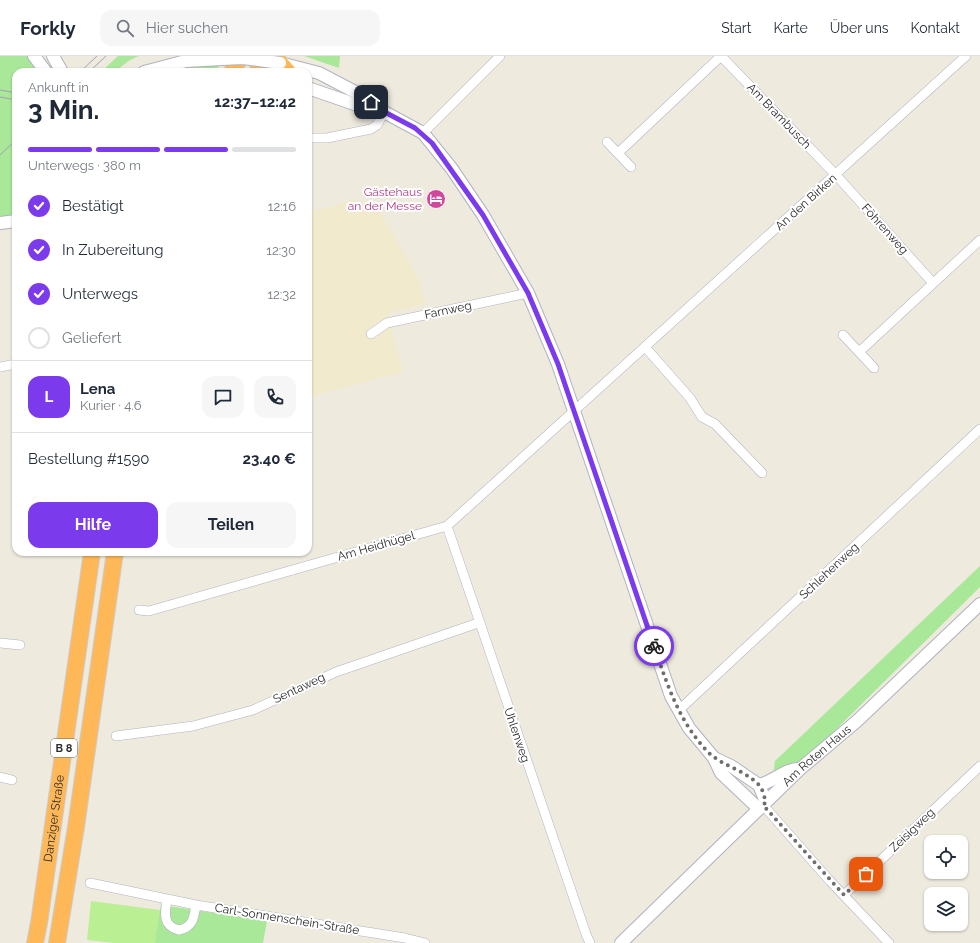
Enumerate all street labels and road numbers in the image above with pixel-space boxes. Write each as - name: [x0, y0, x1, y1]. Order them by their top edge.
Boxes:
- street label: Am Brambusch: [744, 80, 814, 152]
- street label: An den Birken: [772, 171, 840, 233]
- street label: Föhrenweg: [859, 201, 911, 257]
- street label: Farnweg: [423, 298, 473, 322]
- street label: Am Heidhügel: [336, 528, 417, 564]
- street label: Schlehenweg: [796, 540, 862, 602]
- street label: Sentaweg: [271, 670, 327, 706]
- street label: Uhlenweg: [501, 706, 533, 764]
- street label: Am Roten Haus: [780, 722, 854, 789]
- road number: B 8: [51, 739, 77, 757]
- street label: Danziger Straße: [41, 774, 67, 863]
- street label: Zeisigweg: [887, 805, 937, 855]
- street label: Carl-Sonnenschein-Straße: [214, 901, 360, 937]

